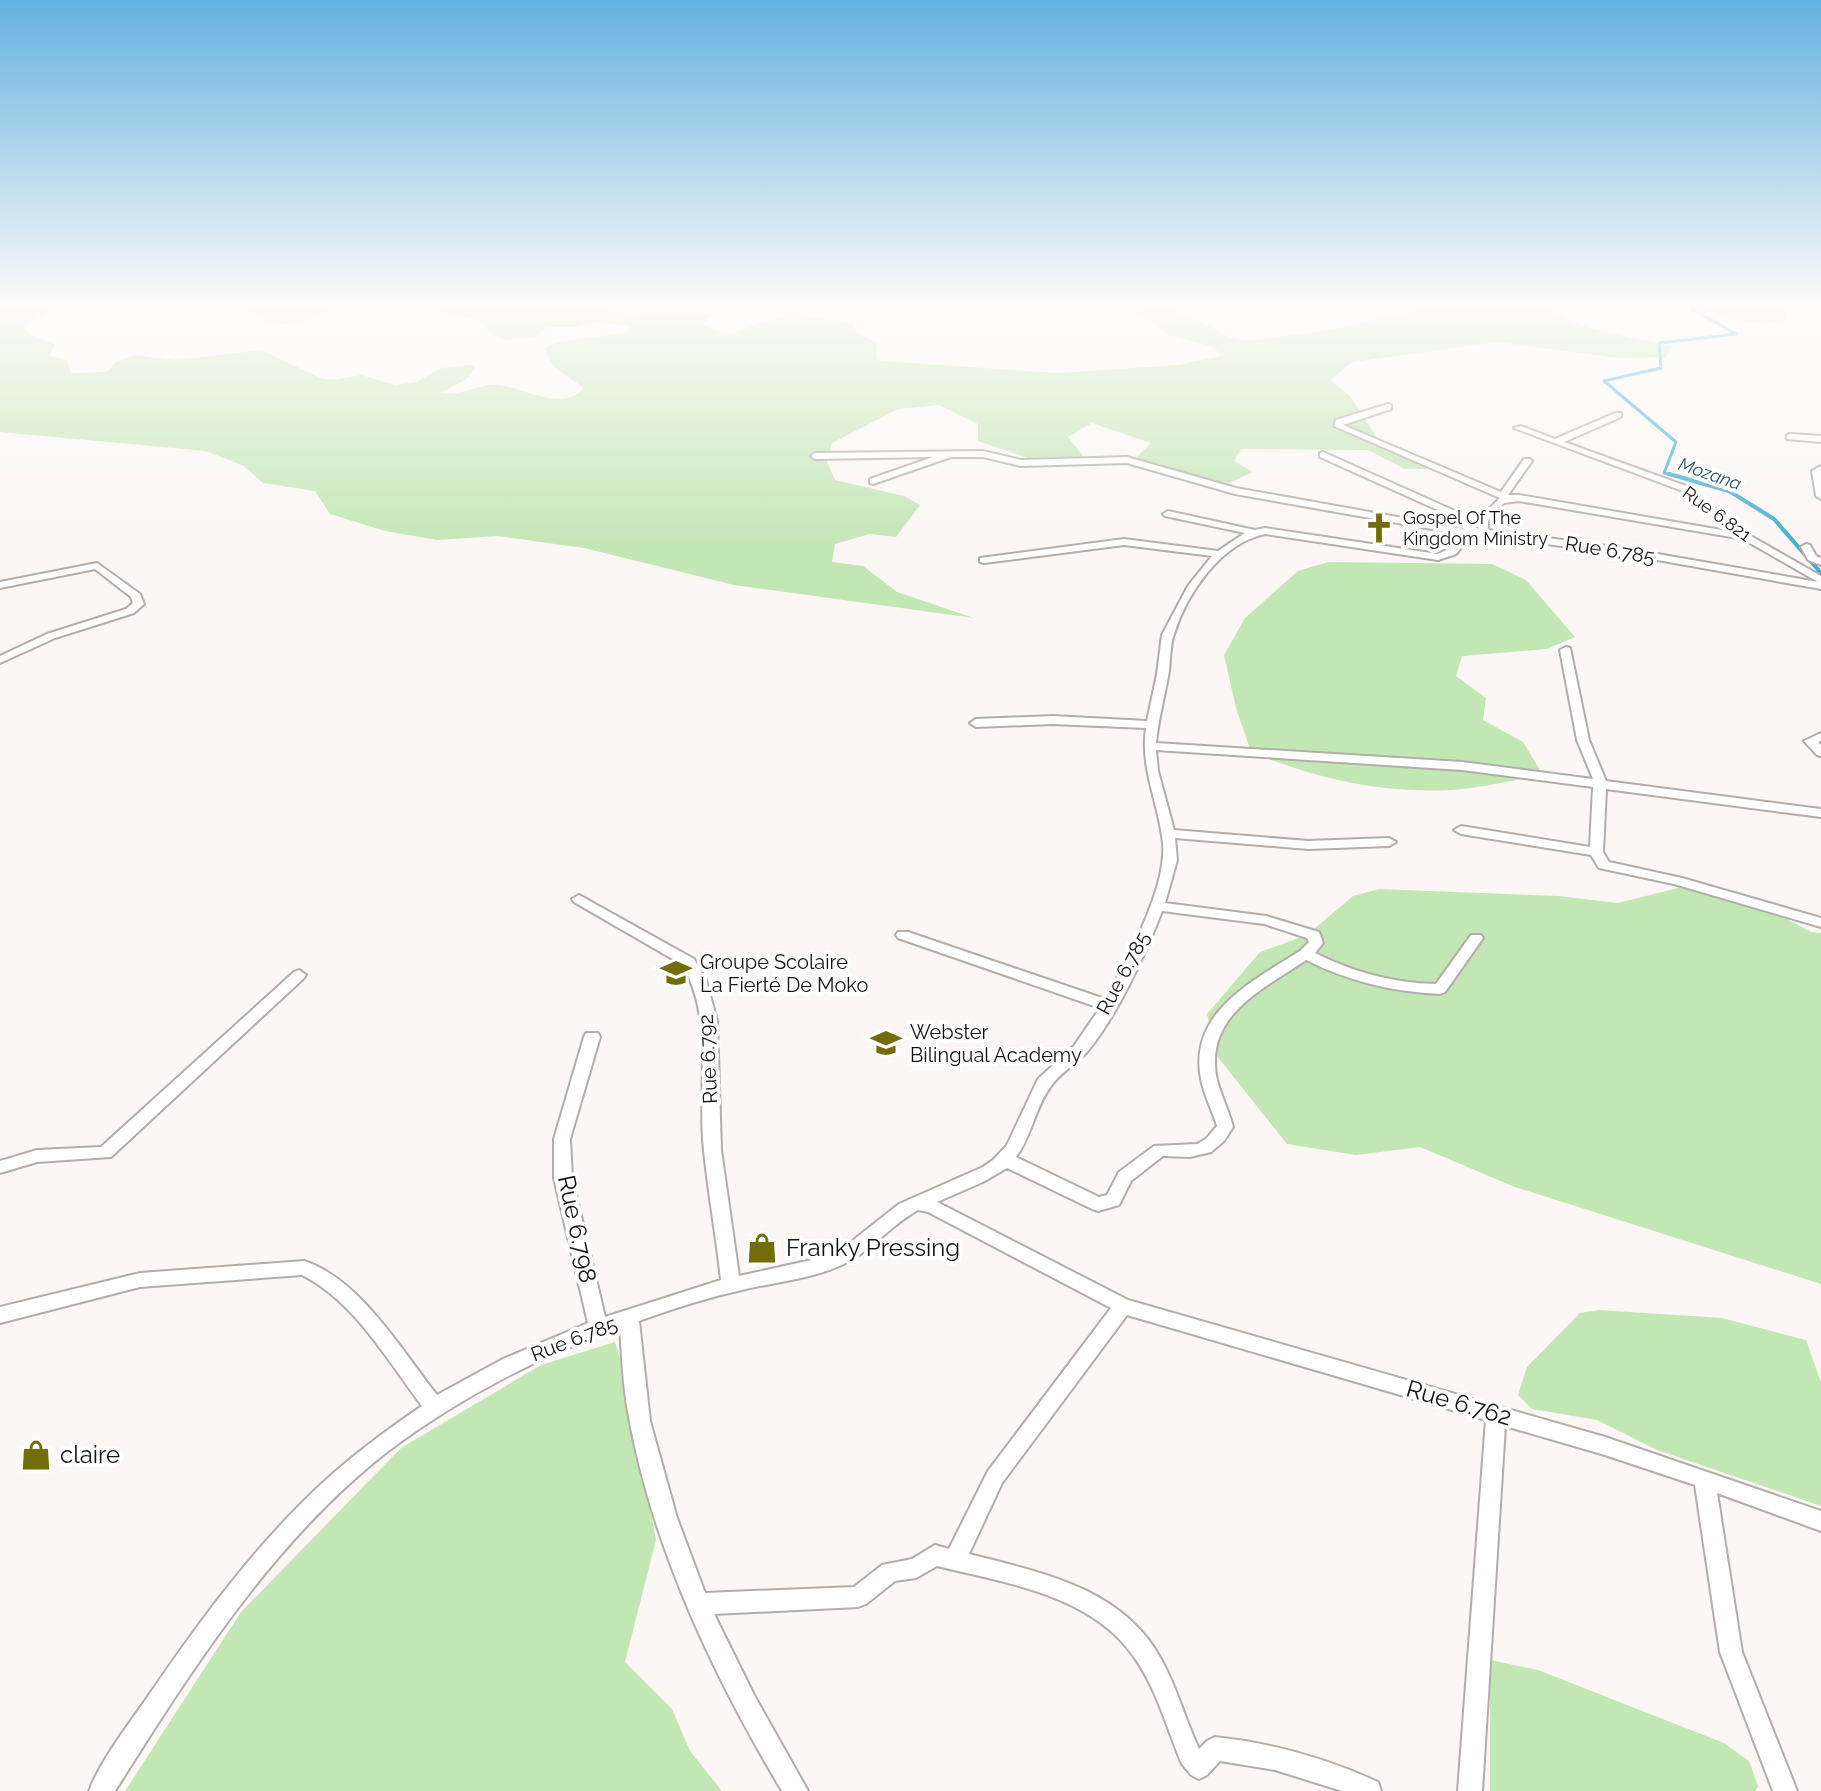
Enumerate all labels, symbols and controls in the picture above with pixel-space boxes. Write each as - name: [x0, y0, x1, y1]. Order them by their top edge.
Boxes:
- water label: Mozana: [1676, 453, 1744, 494]
- street label: Rue 6.821: [1679, 482, 1756, 546]
- place label: Gospel Of The Kingdom Ministry: [1403, 507, 1548, 549]
- church icon: Gospel Of The Kingdom Ministry: [1362, 511, 1396, 545]
- street label: Rue 6.785: [1563, 531, 1657, 569]
- street label: Rue 6.785: [1091, 927, 1155, 1019]
- place label: Groupe Scolaire La Fierté De Moko: [700, 950, 868, 997]
- school or university icon: Groupe Scolaire La Fierté De Moko: [659, 956, 693, 990]
- street label: Rue 6.792: [694, 1014, 722, 1104]
- place label: Webster Bilingual Academy: [910, 1020, 1082, 1067]
- school or university icon: Webster Bilingual Academy: [869, 1026, 903, 1060]
- street label: Rue 6.798: [552, 1172, 603, 1285]
- shop icon: Franky Pressing: [745, 1231, 779, 1265]
- place label: Franky Pressing: [786, 1233, 960, 1262]
- street label: Rue 6.785: [527, 1312, 621, 1366]
- street label: Rue 6.762: [1403, 1374, 1515, 1431]
- shop icon: claire: [19, 1438, 53, 1472]
- place label: claire: [60, 1440, 120, 1469]

